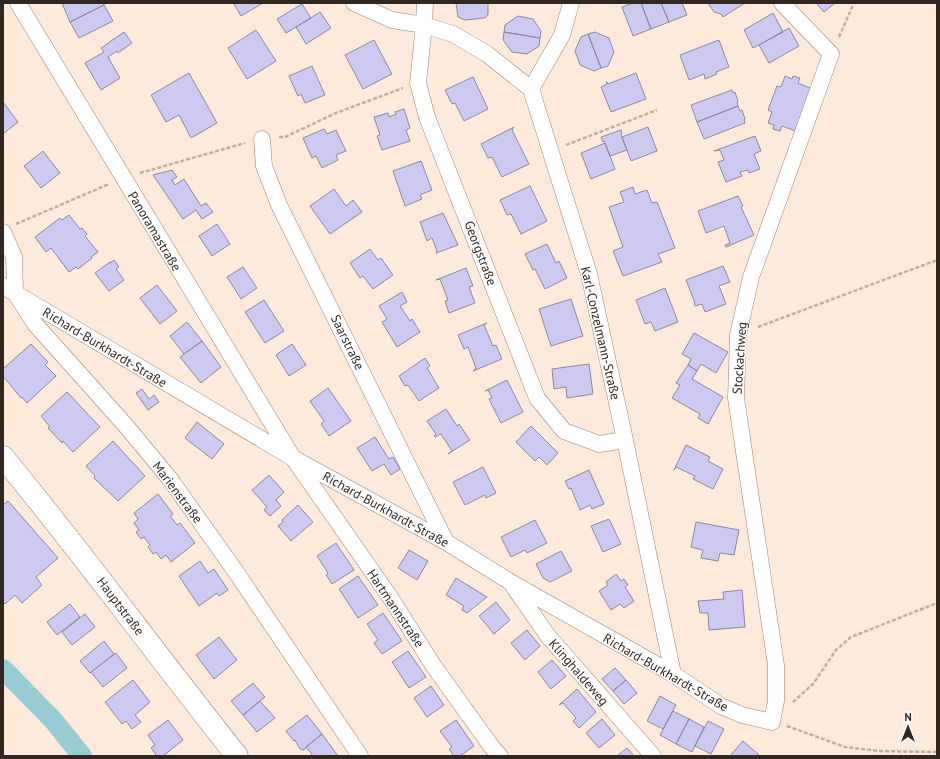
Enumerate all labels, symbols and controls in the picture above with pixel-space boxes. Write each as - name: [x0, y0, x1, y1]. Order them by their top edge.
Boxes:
- street label: Panoramastraße: [124, 188, 185, 274]
- street label: Georgstraße: [460, 218, 501, 288]
- street label: Karl-Conzelmann-Straße: [577, 265, 624, 401]
- street label: Richard-Burkhardt-Straße: [39, 304, 170, 391]
- street label: Saarstraße: [327, 312, 368, 373]
- street label: Stockachweg: [728, 321, 751, 395]
- street label: Marienstraße: [149, 458, 206, 527]
- street label: Richard-Burkhardt-Straße: [319, 468, 452, 551]
- street label: Hartmannstraße: [363, 566, 428, 651]
- street label: Hauptstraße: [93, 574, 148, 639]
- street label: Richard-Burkhardt-Straße: [600, 630, 732, 715]
- street label: Klinghaldeweg: [545, 635, 612, 709]
- north arrow: [888, 707, 928, 747]
- text: N: [904, 710, 912, 724]

